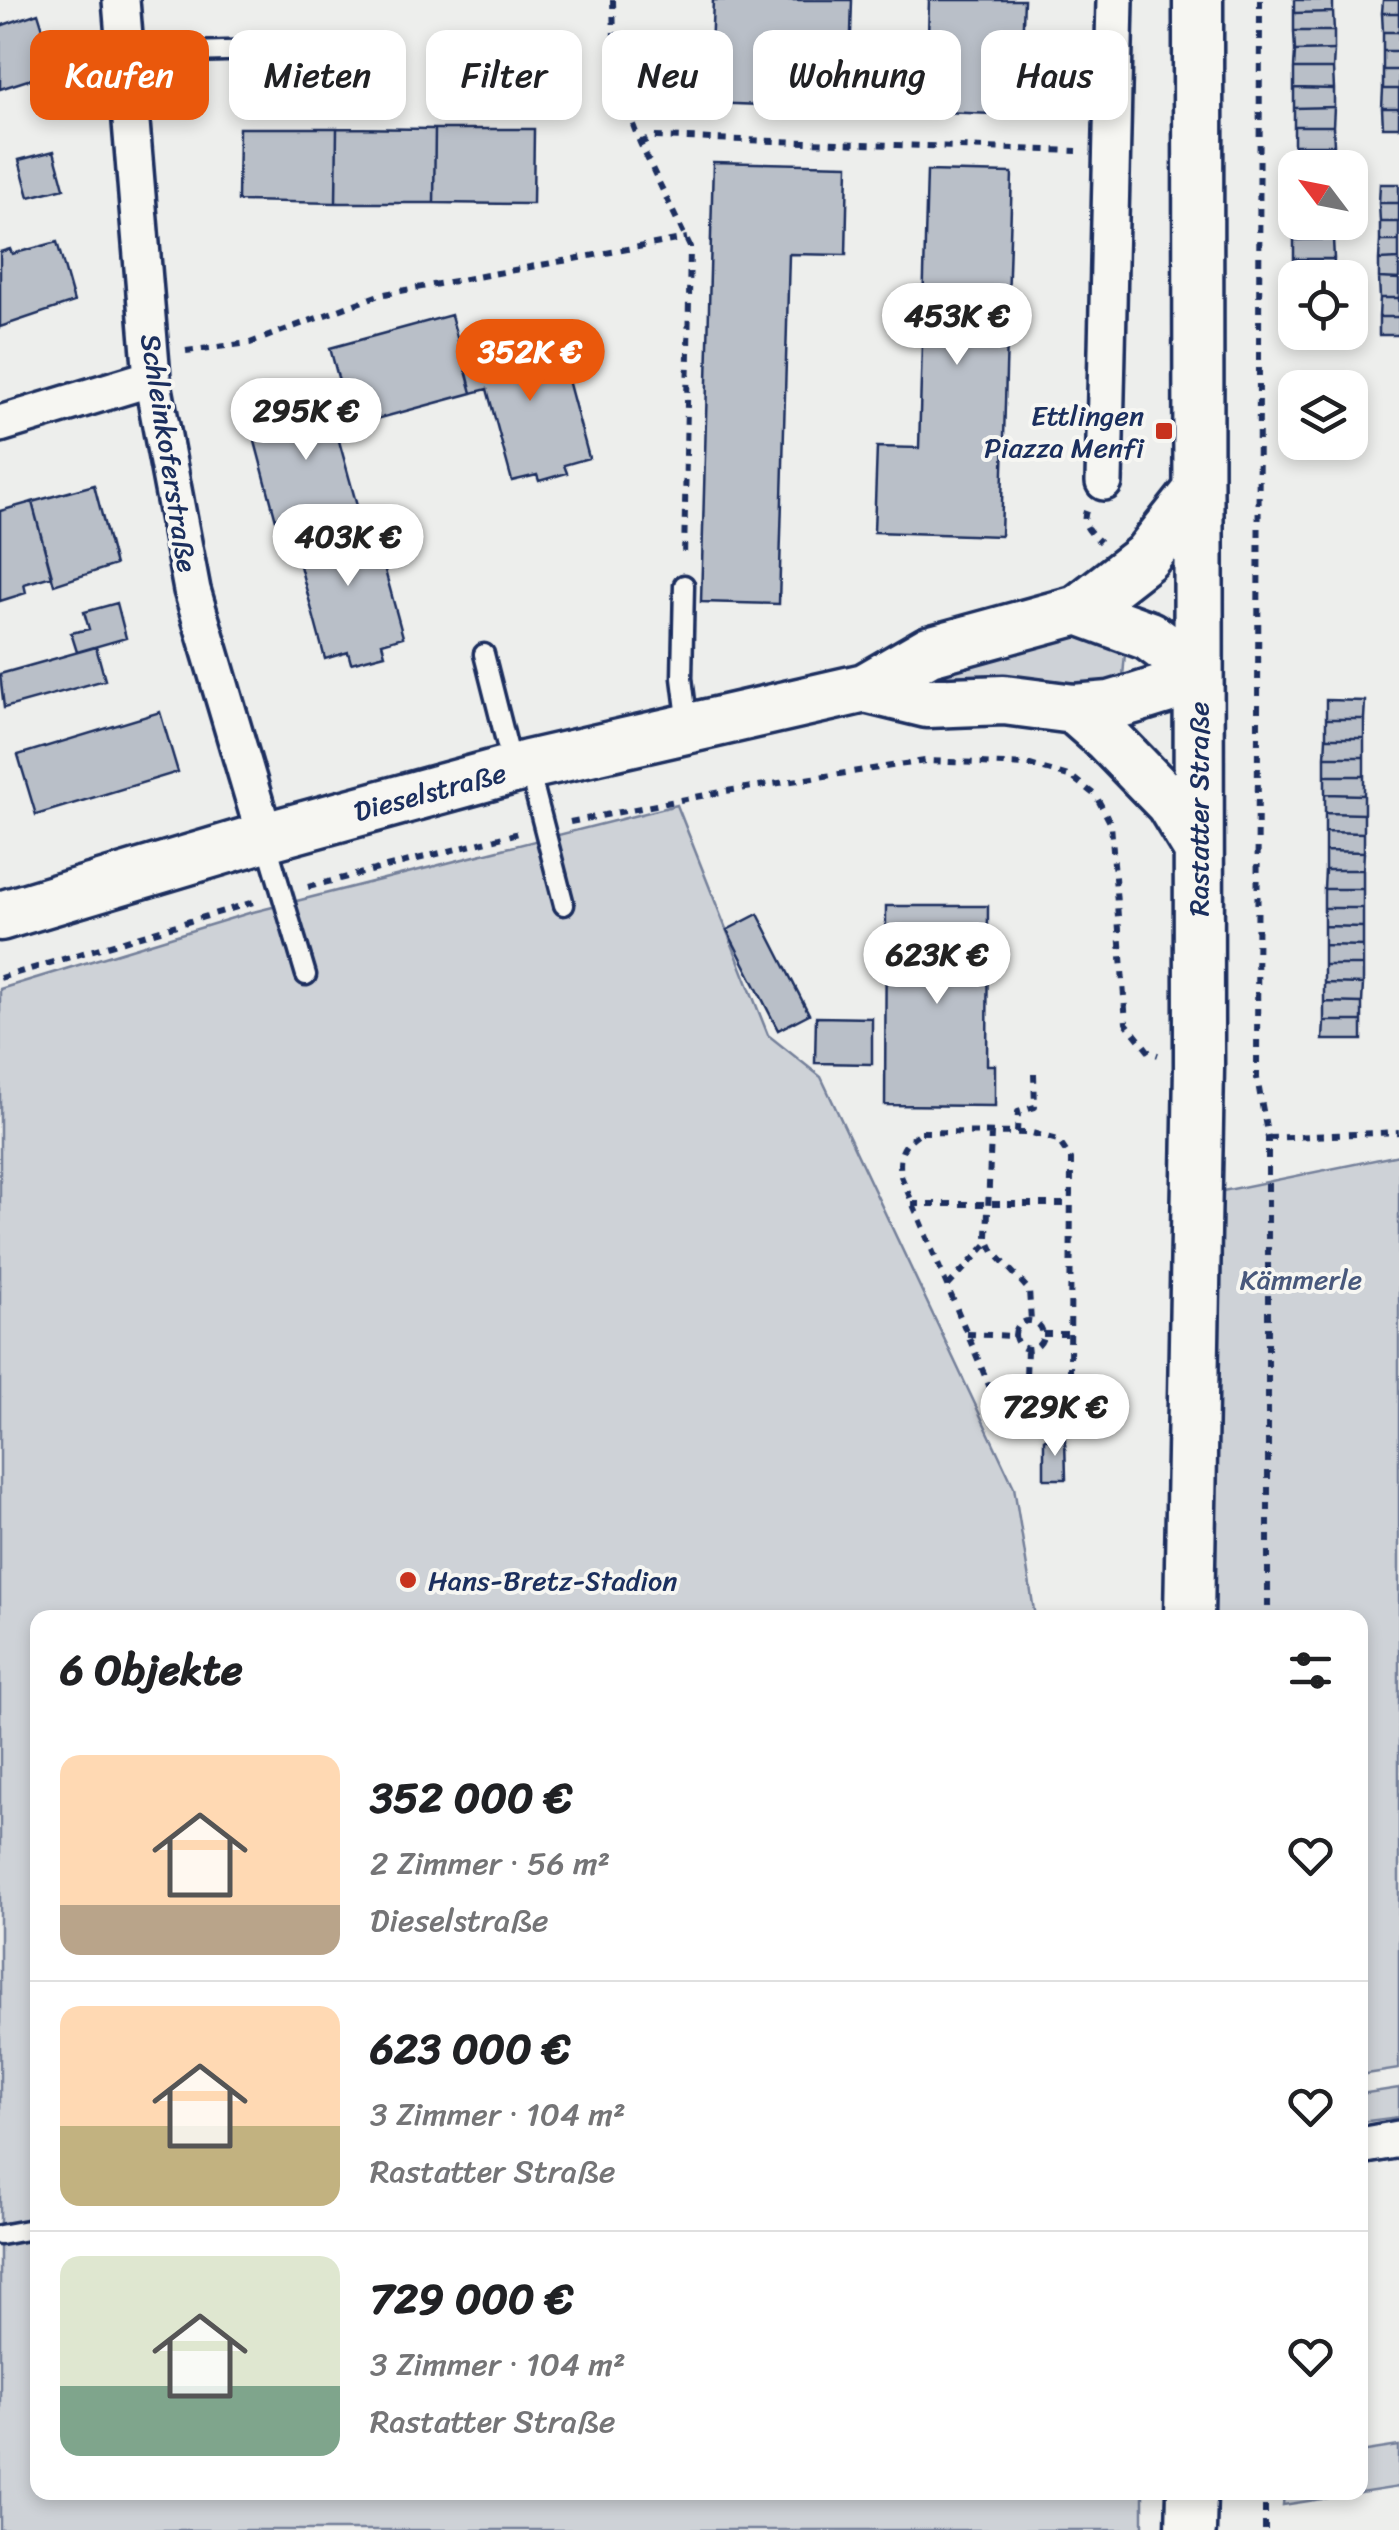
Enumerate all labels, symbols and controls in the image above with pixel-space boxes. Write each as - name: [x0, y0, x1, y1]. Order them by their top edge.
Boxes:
- chip: Kaufen: [30, 30, 209, 120]
- chip: Mieten: [229, 30, 406, 120]
- chip: Filter: [426, 30, 582, 120]
- chip: Neu: [602, 30, 733, 120]
- chip: Wohnung: [753, 30, 961, 120]
- chip: Haus: [981, 30, 1128, 120]
- north arrow: [1278, 150, 1368, 240]
- map controls: [1278, 150, 1368, 460]
- button: locate: [1278, 260, 1368, 350]
- pin: 453K €: [876, 283, 1038, 368]
- text: 453K €: [904, 287, 1010, 344]
- pin: 352K €: [449, 319, 611, 404]
- text: 352K €: [478, 323, 582, 380]
- street label: Schleinkoferstraße: [126, 330, 212, 576]
- button: layers: [1278, 370, 1368, 460]
- pin: 295K €: [225, 378, 387, 463]
- text: 295K €: [253, 382, 359, 439]
- place label: Ettlingen Piazza Menfi: [984, 391, 1145, 472]
- marker: Ettlingen Piazza Menfi: [1153, 420, 1175, 442]
- pin: 403K €: [267, 504, 429, 589]
- text: 403K €: [295, 508, 401, 565]
- street label: Rastatter Straße: [1174, 702, 1223, 916]
- street label: Dieselstraße: [348, 748, 512, 836]
- pin: 623K €: [856, 922, 1018, 1007]
- text: 623K €: [885, 926, 989, 983]
- park label: Kämmerle: [1240, 1255, 1362, 1304]
- pin: 729K €: [974, 1374, 1136, 1459]
- text: 729K €: [1002, 1378, 1108, 1435]
- place label: Hans-Bretz-Stadion: [428, 1556, 677, 1605]
- marker: Hans-Bretz-Stadion: [397, 1569, 419, 1591]
- text: 6 Objekte: [60, 1633, 243, 1707]
- icon: filters: [1283, 1643, 1338, 1698]
- text: 352 000 €: [370, 1761, 572, 1835]
- icon: home: [140, 1795, 260, 1915]
- icon: heart: [1283, 1828, 1338, 1883]
- text: 2 Zimmer · 56 m²: [370, 1835, 610, 1892]
- text: Dieselstraße: [370, 1892, 549, 1949]
- text: 623 000 €: [370, 2012, 571, 2086]
- icon: home: [140, 2046, 260, 2166]
- icon: heart: [1283, 2079, 1338, 2134]
- text: 3 Zimmer · 104 m²: [370, 2086, 626, 2143]
- text: Rastatter Straße: [370, 2143, 615, 2200]
- text: 729 000 €: [370, 2262, 573, 2336]
- icon: home: [140, 2296, 260, 2416]
- icon: heart: [1283, 2329, 1338, 2384]
- text: 3 Zimmer · 104 m²: [370, 2336, 626, 2393]
- text: Rastatter Straße: [370, 2393, 615, 2450]

